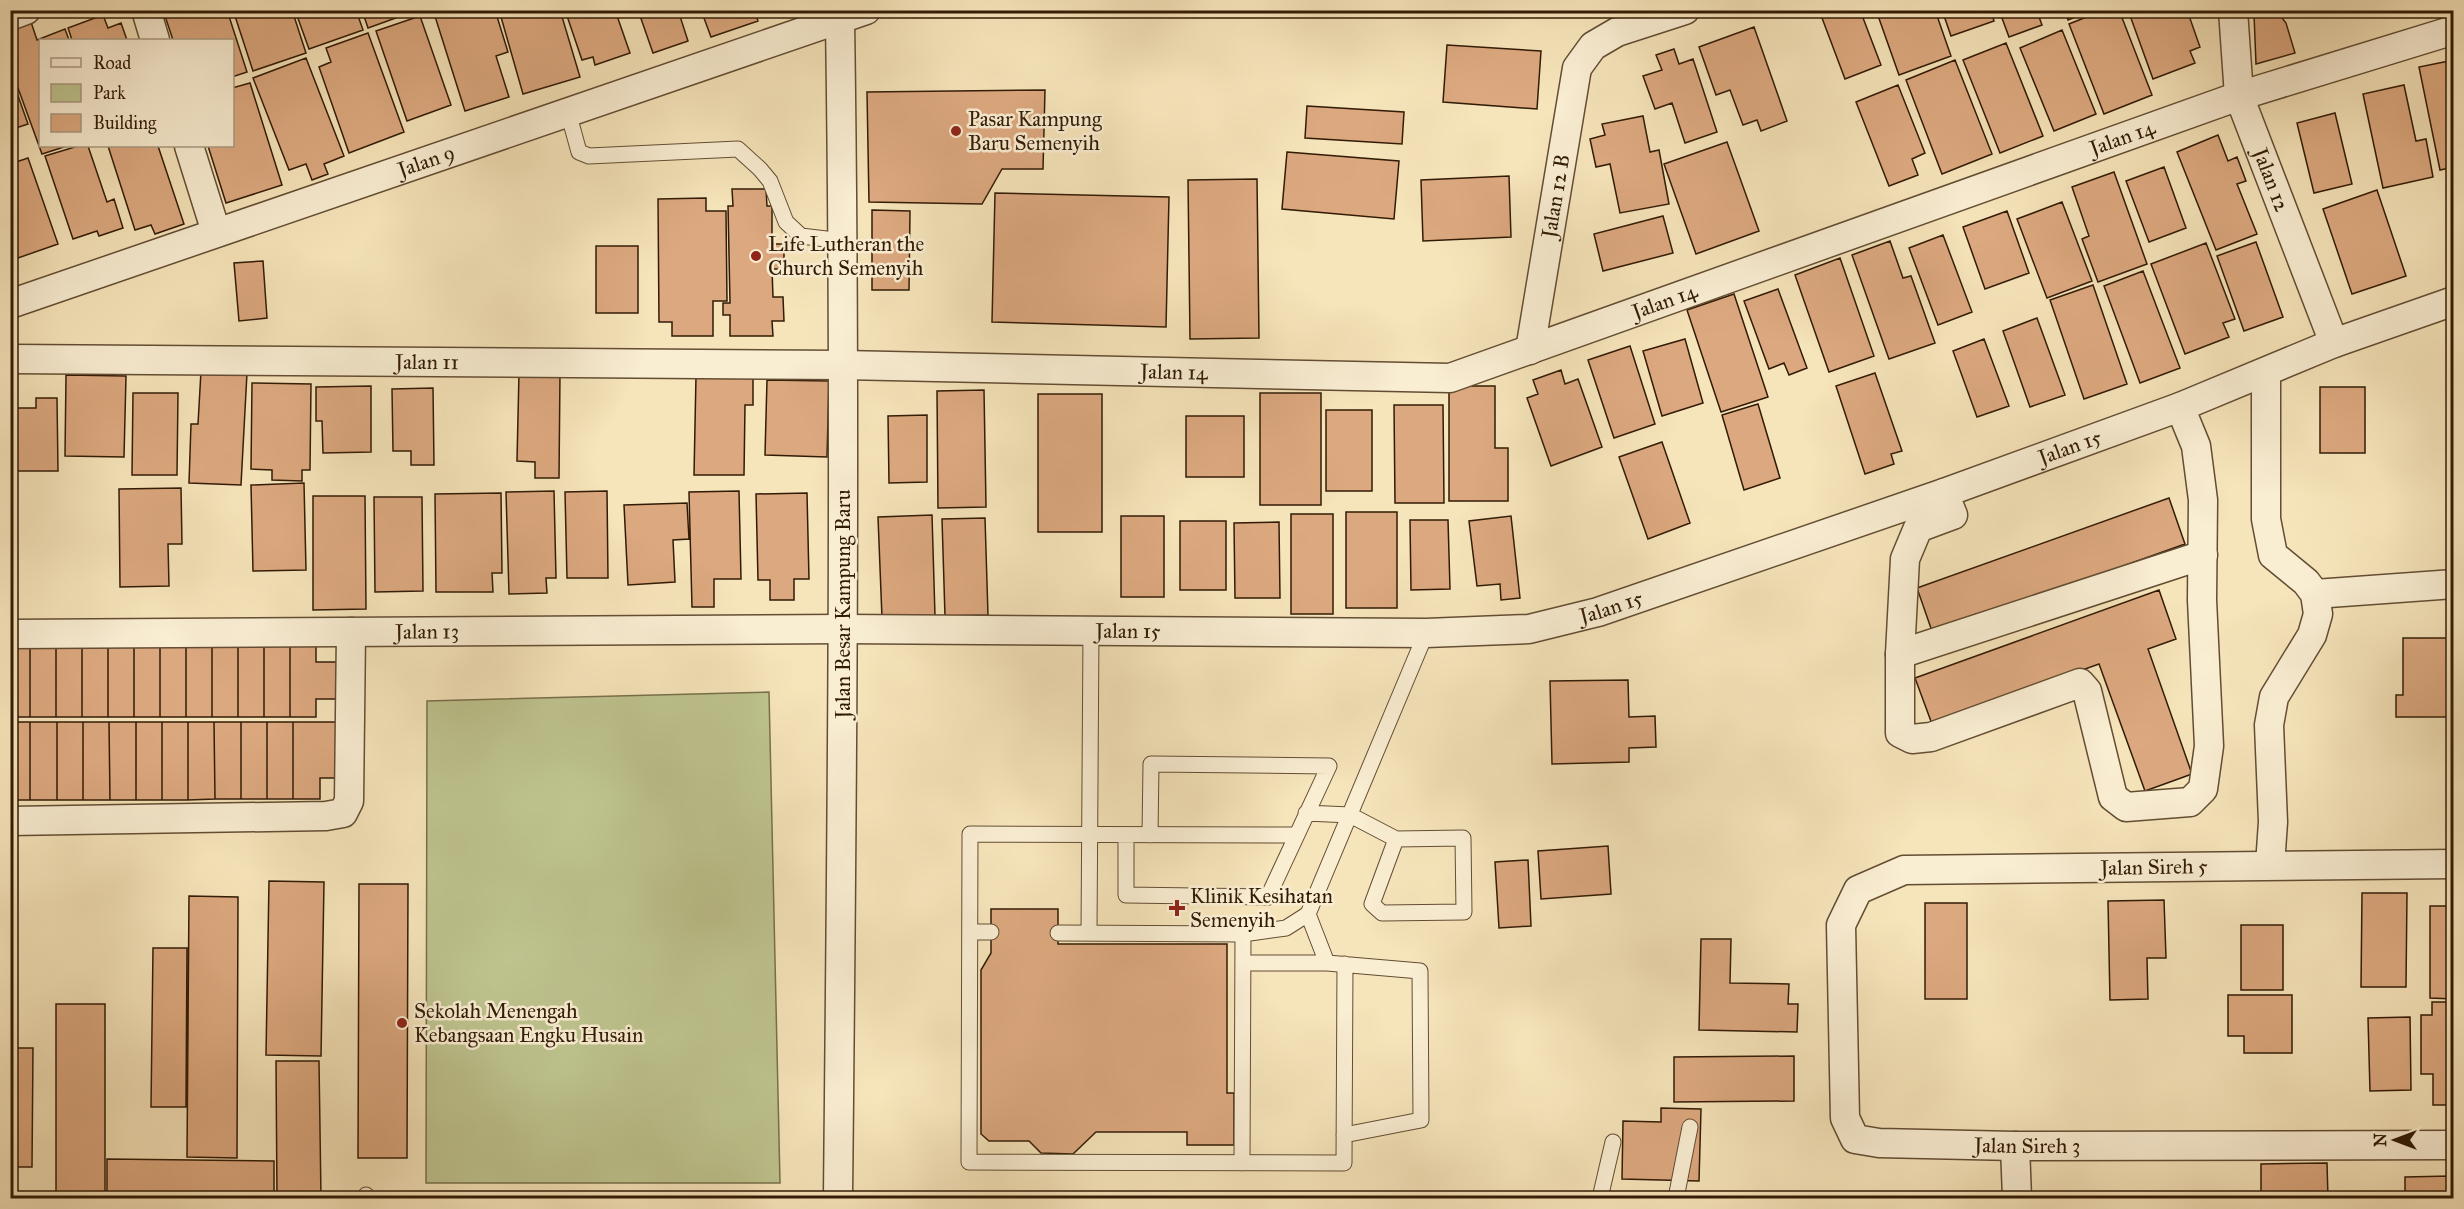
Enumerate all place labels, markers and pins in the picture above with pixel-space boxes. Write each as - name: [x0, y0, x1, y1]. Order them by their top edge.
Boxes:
- place label: Pasar Kampung Baru Semenyih: [968, 106, 1102, 156]
- marker: Pasar Kampung Baru Semenyih: [949, 124, 963, 138]
- place label: Life Lutheran the Church Semenyih: [768, 231, 925, 281]
- marker: Life Lutheran the Church Semenyih: [749, 249, 763, 263]
- place label: Klinik Kesihatan Semenyih: [1190, 883, 1333, 933]
- marker: Klinik Kesihatan Semenyih: [1168, 899, 1186, 917]
- place label: Sekolah Menengah Kebangsaan Engku Husain: [414, 998, 643, 1048]
- marker: Sekolah Menengah Kebangsaan Engku Husain: [395, 1016, 409, 1030]

